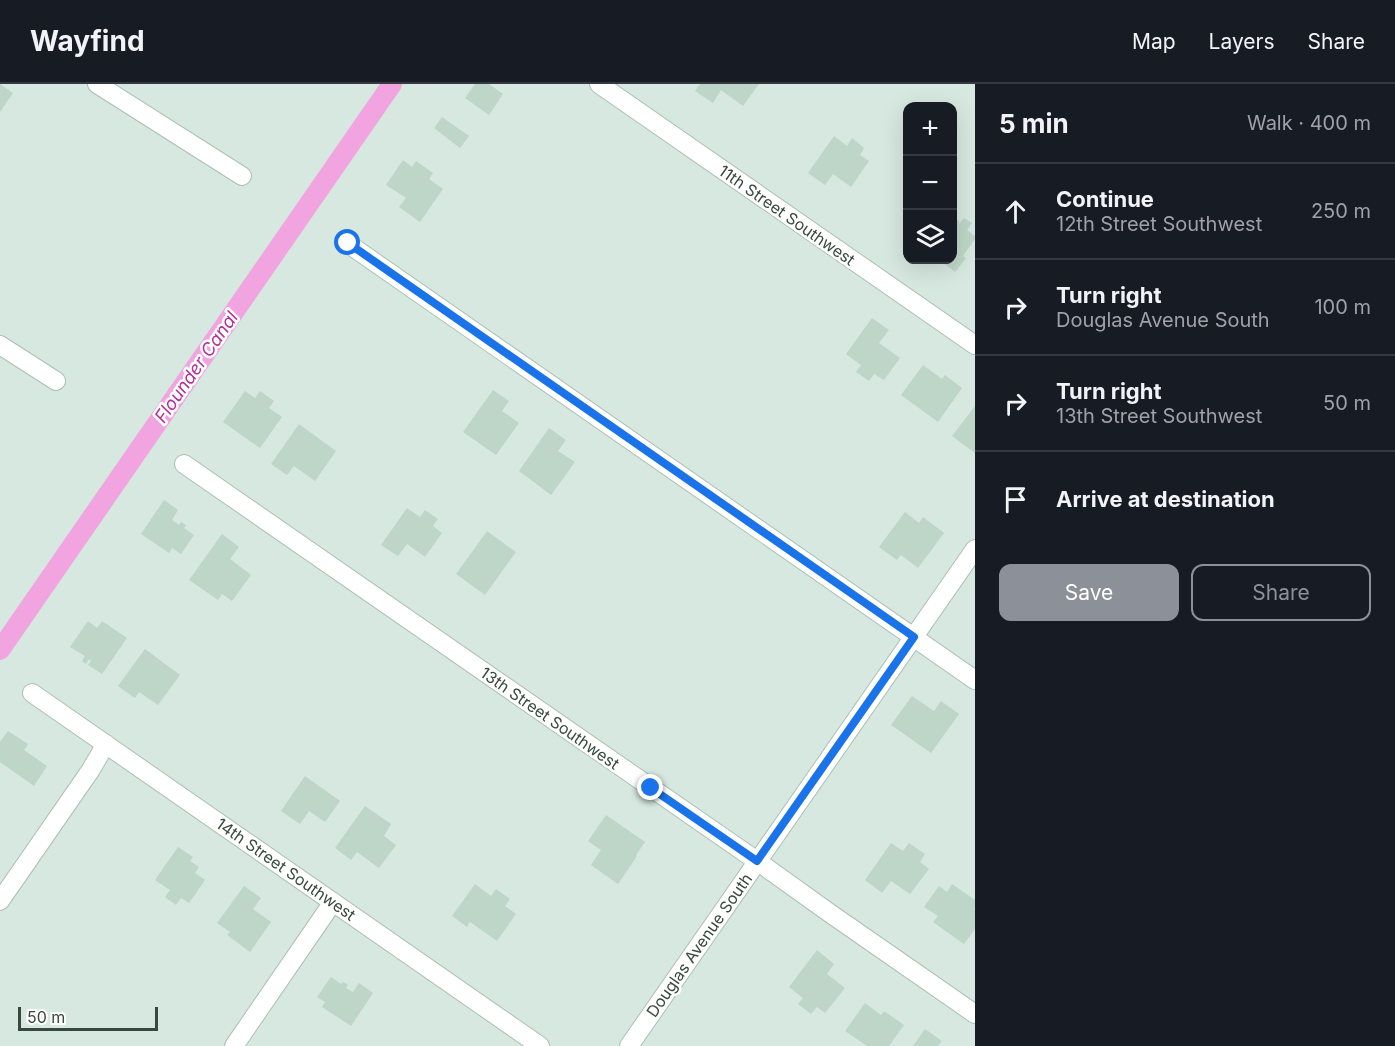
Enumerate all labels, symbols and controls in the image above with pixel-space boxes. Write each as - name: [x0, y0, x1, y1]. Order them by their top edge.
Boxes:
- text: Wayfind: [30, 24, 145, 58]
- text: Map: [1132, 29, 1176, 54]
- text: Layers: [1209, 29, 1275, 54]
- text: Share: [1308, 29, 1365, 54]
- map controls: [903, 102, 957, 264]
- button: +: [903, 102, 957, 156]
- text: 5 min: [999, 108, 1069, 139]
- text: Walk · 400 m: [1247, 111, 1371, 135]
- button: −: [903, 156, 957, 210]
- street label: 11th Street Southwest: [715, 160, 859, 270]
- text: Continue: [1056, 186, 1154, 212]
- icon: ahead: [999, 195, 1032, 228]
- text: 250 m: [1311, 199, 1371, 223]
- button: layers: [903, 210, 957, 264]
- text: 12th Street Southwest: [1056, 212, 1262, 236]
- route start: [334, 229, 360, 255]
- text: Turn right: [1056, 282, 1162, 308]
- icon: right: [999, 291, 1032, 324]
- text: 100 m: [1314, 295, 1371, 319]
- water label: Flounder Canal: [150, 307, 242, 426]
- text: Douglas Avenue South: [1056, 308, 1270, 332]
- text: Turn right: [1056, 378, 1162, 404]
- icon: right: [999, 387, 1032, 420]
- text: 50 m: [1323, 391, 1371, 415]
- text: 13th Street Southwest: [1056, 404, 1262, 428]
- icon: arrive: [999, 483, 1032, 516]
- text: Arrive at destination: [1056, 486, 1275, 512]
- button: Save: [999, 564, 1179, 621]
- button: Share: [1191, 564, 1371, 621]
- street label: 13th Street Southwest: [477, 662, 623, 774]
- route end: [637, 774, 663, 800]
- street label: 14th Street Southwest: [212, 813, 360, 925]
- street label: Douglas Avenue South: [642, 869, 756, 1021]
- scale bar: [18, 1004, 158, 1032]
- text: 50 m: [27, 1007, 65, 1027]

